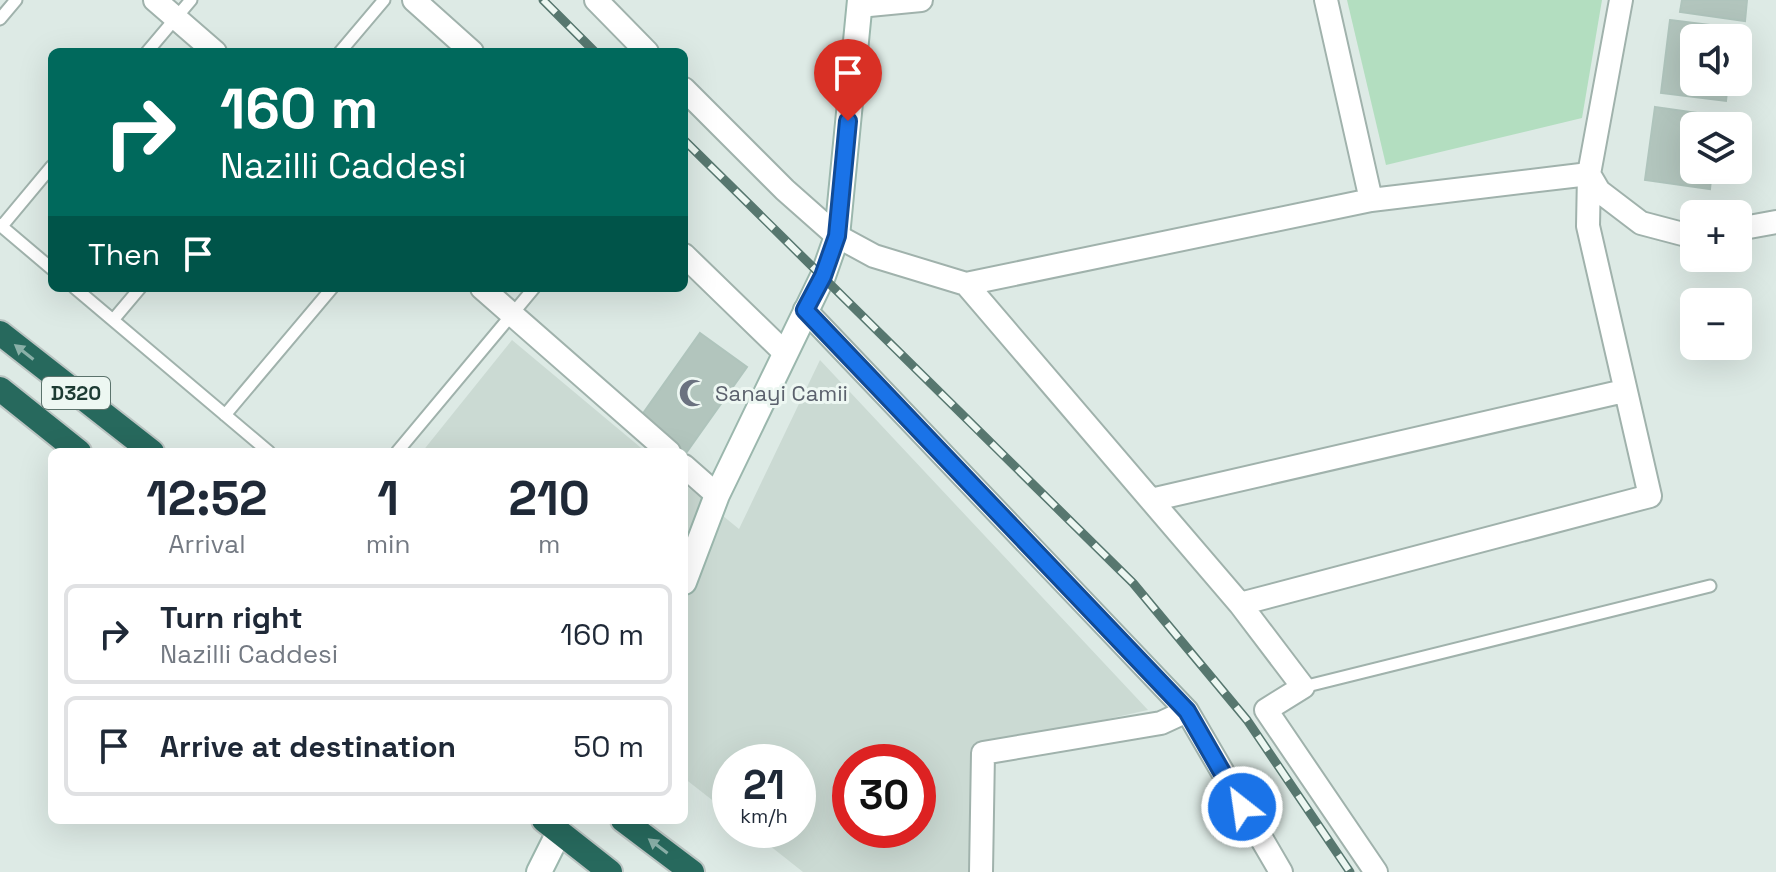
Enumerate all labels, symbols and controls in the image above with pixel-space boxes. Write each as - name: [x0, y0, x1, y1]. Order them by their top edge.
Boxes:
- map controls: [1680, 24, 1752, 360]
- button: sound: [1680, 24, 1752, 96]
- pin: [814, 39, 882, 121]
- icon: arrive: [826, 51, 870, 95]
- text: 160 m: [220, 73, 378, 144]
- icon: right: [88, 80, 192, 184]
- button: layers: [1680, 112, 1752, 184]
- text: Nazilli Caddesi: [220, 143, 467, 189]
- button: +: [1680, 200, 1752, 272]
- icon: arrive: [176, 232, 220, 276]
- text: Then: [88, 235, 160, 274]
- button: −: [1680, 288, 1752, 360]
- one-way arrow: [14, 345, 34, 361]
- road number: D320: [42, 377, 110, 409]
- mosque icon: Sanayi Camii: [678, 378, 708, 408]
- place label: Sanayi Camii: [715, 379, 848, 407]
- text: 12:52: [146, 468, 268, 529]
- text: 1: [377, 468, 399, 529]
- text: 210: [509, 468, 590, 529]
- text: Arrival: [168, 527, 246, 561]
- text: min: [366, 527, 410, 561]
- text: m: [538, 527, 560, 561]
- text: Turn right: [160, 598, 303, 637]
- icon: right: [92, 612, 136, 656]
- text: 160 m: [560, 615, 644, 654]
- text: Nazilli Caddesi: [160, 637, 338, 671]
- icon: arrive: [92, 724, 136, 768]
- text: Arrive at destination: [160, 727, 456, 766]
- text: 50 m: [573, 727, 644, 766]
- speed limit sign: 30: [832, 744, 936, 848]
- text: 21: [743, 760, 785, 811]
- position arrow: [1200, 765, 1284, 849]
- text: km/h: [740, 803, 788, 829]
- one-way arrow: [647, 839, 668, 854]

